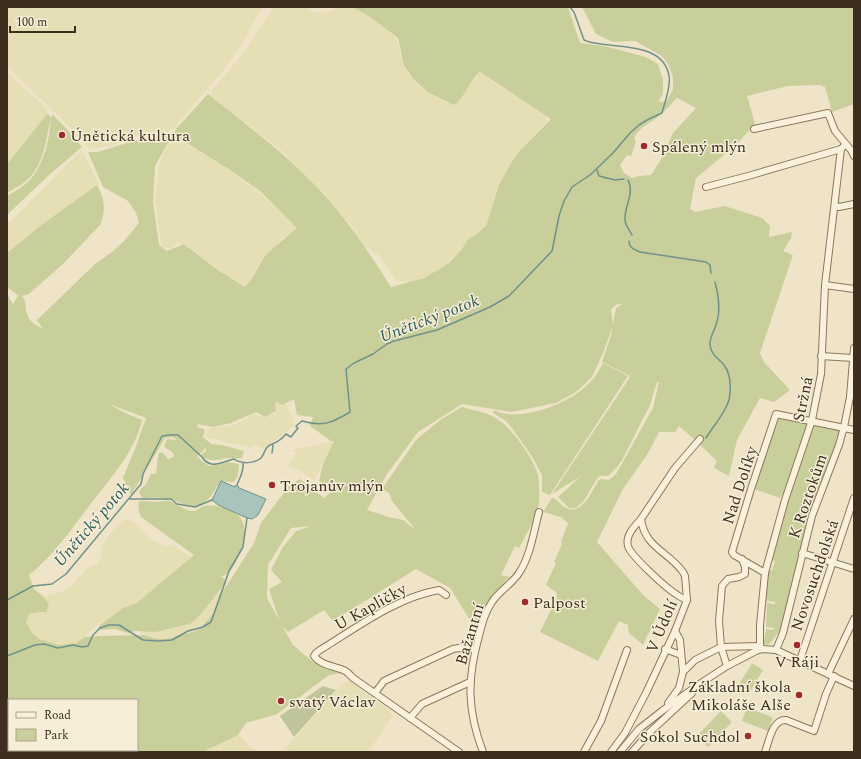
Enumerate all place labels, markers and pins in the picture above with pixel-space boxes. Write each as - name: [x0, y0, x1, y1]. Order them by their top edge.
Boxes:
- place label: Únětická kultura: [70, 124, 190, 148]
- marker: Únětická kultura: [57, 130, 67, 140]
- place label: Spálený mlýn: [652, 135, 746, 159]
- marker: Spálený mlýn: [639, 141, 649, 151]
- place label: Trojanův mlýn: [280, 474, 384, 498]
- marker: Trojanův mlýn: [267, 480, 277, 490]
- place label: Palpost: [533, 591, 586, 615]
- marker: Palpost: [520, 597, 530, 607]
- marker: V Ráji: [792, 640, 802, 650]
- place label: V Ráji: [775, 650, 819, 674]
- place label: Základní škola Mikoláše Alše: [688, 675, 791, 717]
- place label: svatý Václav: [289, 690, 377, 714]
- marker: Základní škola Mikoláše Alše: [794, 690, 804, 700]
- marker: svatý Václav: [276, 696, 286, 706]
- place label: Sokol Suchdol: [640, 725, 740, 749]
- marker: Sokol Suchdol: [743, 731, 753, 741]

